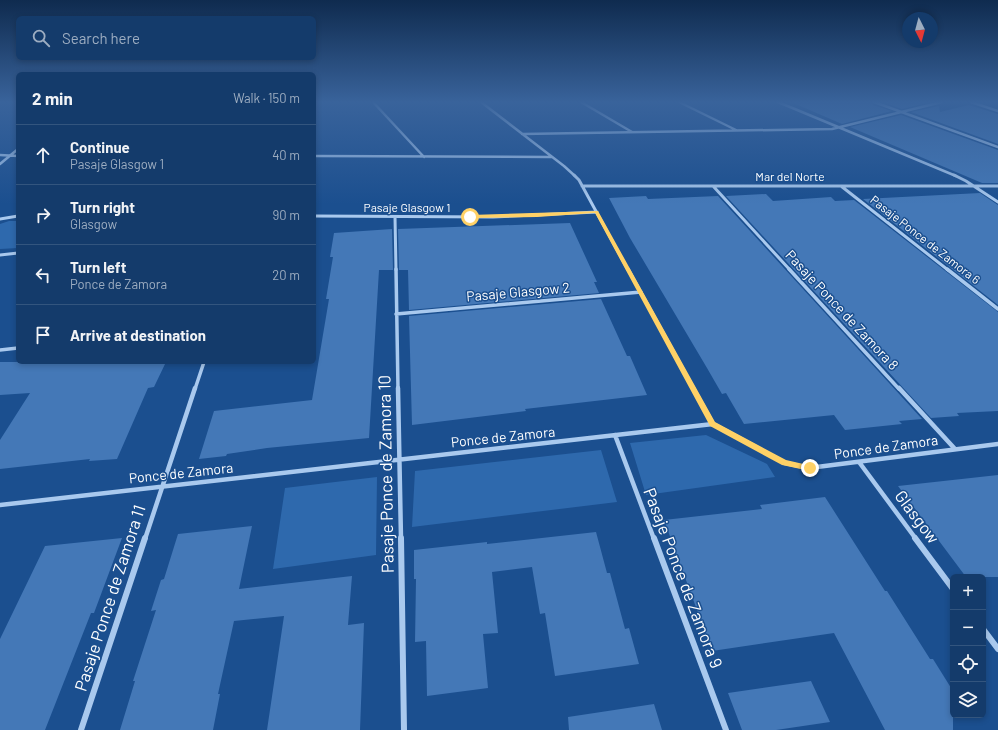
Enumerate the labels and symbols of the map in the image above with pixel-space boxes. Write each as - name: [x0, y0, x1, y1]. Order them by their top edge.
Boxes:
- north arrow: [902, 12, 938, 48]
- street label: Mar del Norte: [755, 169, 825, 183]
- street label: Pasaje Ponce de Zamora 6: [868, 192, 983, 286]
- street label: Pasaje Glasgow 1: [364, 200, 450, 214]
- route start: [461, 208, 479, 226]
- street label: Pasaje Ponce de Zamora 8: [782, 246, 902, 373]
- street label: Pasaje Glasgow 2: [465, 279, 570, 304]
- street label: Pasaje Ponce de Zamora 10: [373, 375, 397, 573]
- street label: Ponce de Zamora: [450, 423, 556, 450]
- street label: Ponce de Zamora: [833, 431, 939, 462]
- street label: Ponce de Zamora: [128, 459, 234, 486]
- route end: [801, 459, 819, 477]
- street label: Pasaje Ponce de Zamora 9: [640, 485, 728, 671]
- street label: Glasgow: [891, 486, 944, 547]
- street label: Pasaje Ponce de Zamora 11: [69, 502, 149, 693]

